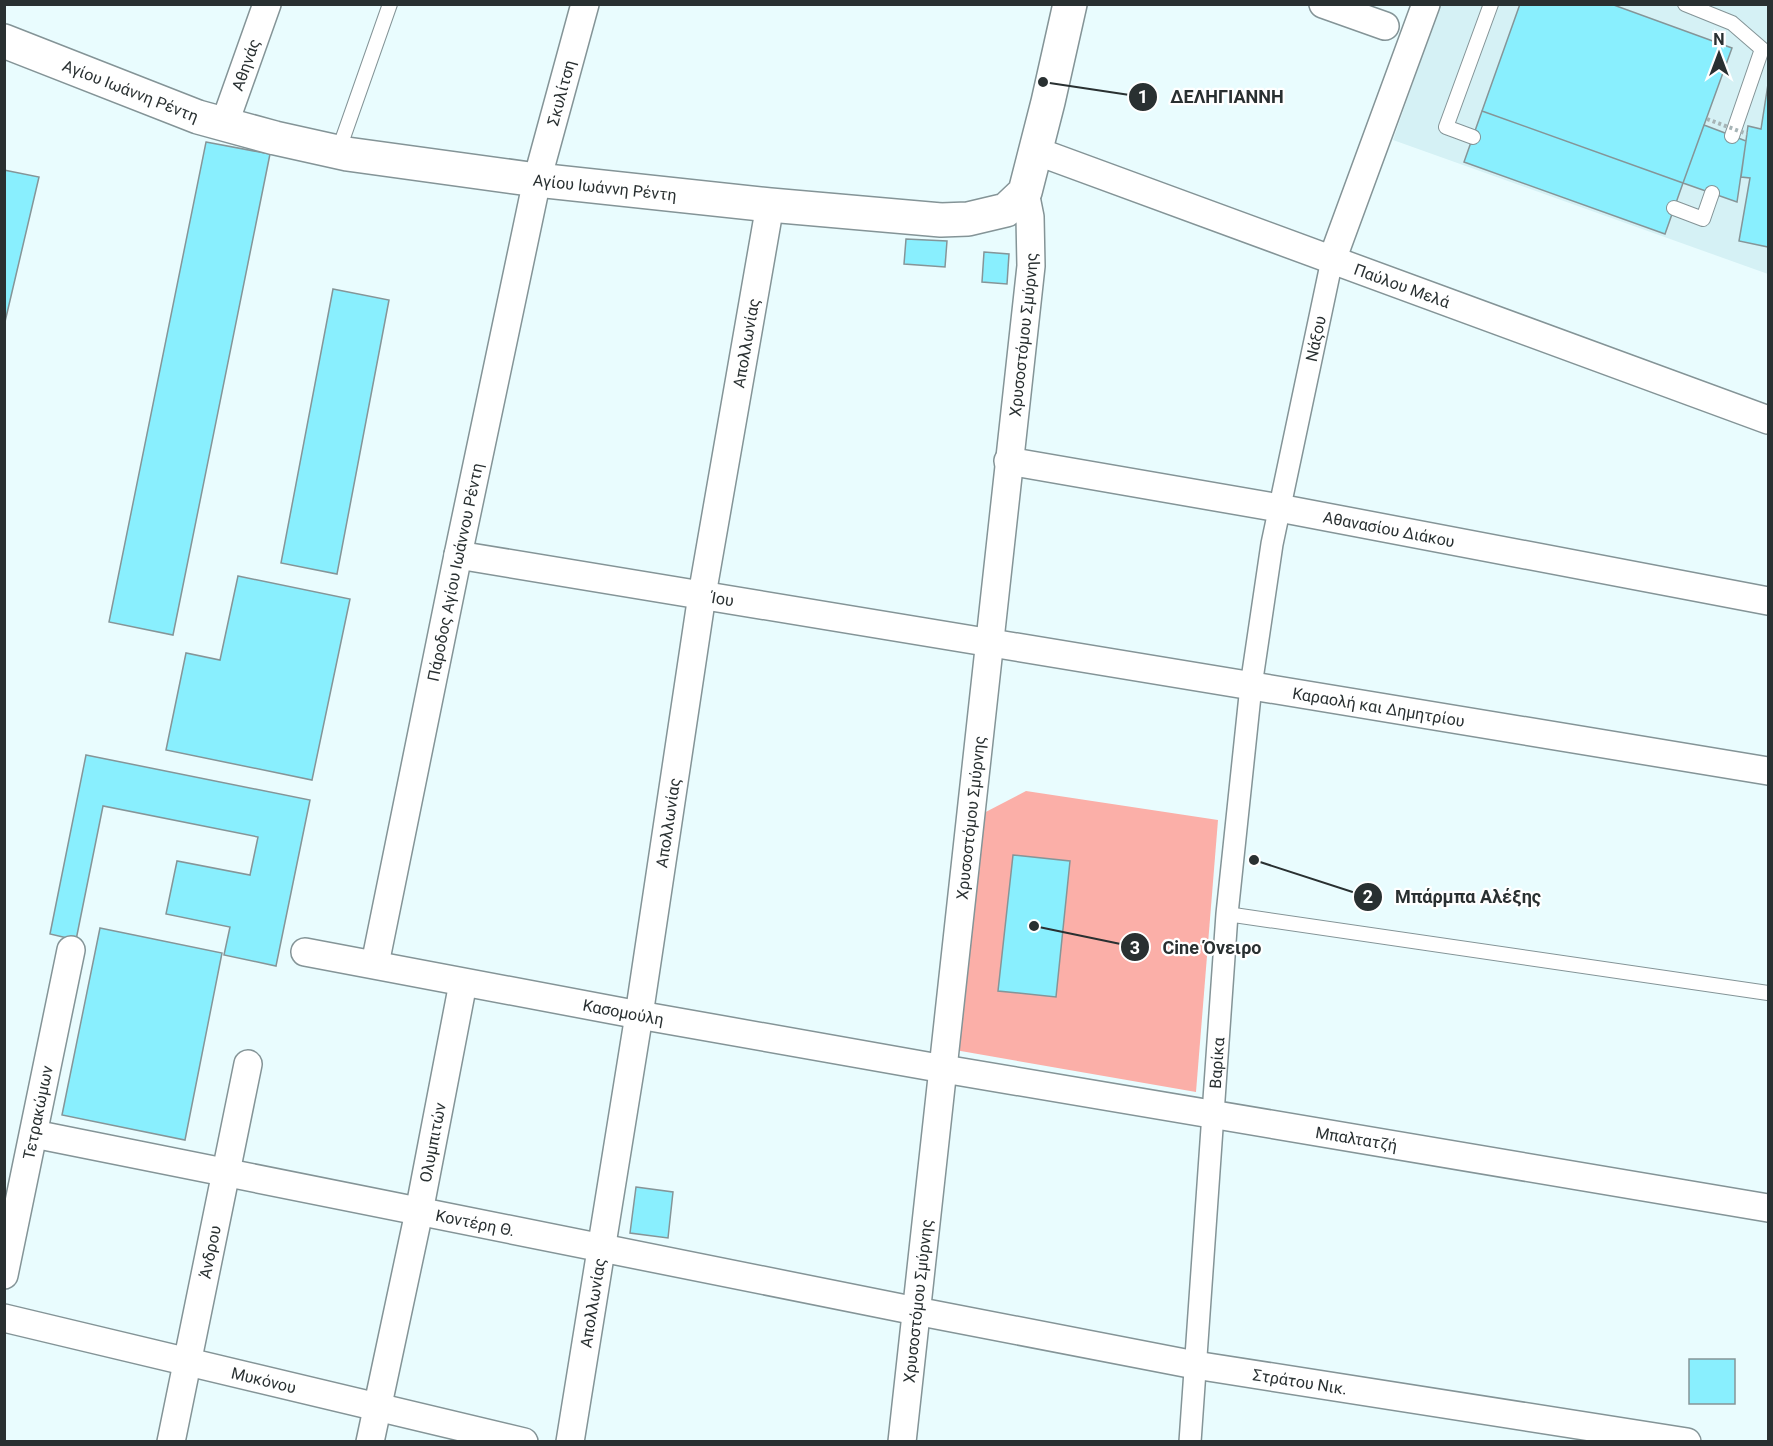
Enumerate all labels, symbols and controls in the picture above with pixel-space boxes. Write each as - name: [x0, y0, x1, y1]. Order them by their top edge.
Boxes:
- north arrow: [1689, 24, 1749, 84]
- text: N: [1713, 30, 1725, 49]
- street label: Αθηνάς: [228, 36, 264, 93]
- street label: Αγίου Ιωάννη Ρέντη: [60, 56, 201, 126]
- street label: Σκυλίτση: [543, 58, 579, 128]
- callout: ΔΕΛΗΓΙΑΝΝΗ: [1128, 79, 1296, 115]
- text: 1: [1138, 86, 1148, 107]
- text: ΔΕΛΗΓΙΑΝΝΗ: [1170, 86, 1284, 107]
- street label: Αγίου Ιωάννη Ρέντη: [532, 171, 678, 205]
- street label: Χρυσοστόμου Σμύρνης: [1006, 252, 1041, 418]
- street label: Παύλου Μελά: [1351, 260, 1452, 312]
- street label: Απολλωνίας: [729, 297, 764, 389]
- street label: Νάξου: [1302, 314, 1330, 363]
- street label: Πάροδος Αγίου Ιωάννου Ρέντη: [424, 461, 487, 683]
- street label: Αθανασίου Διάκου: [1322, 508, 1456, 551]
- street label: Ίου: [708, 588, 735, 610]
- street label: Καραολή και Δημητρίου: [1291, 684, 1466, 731]
- street label: Χρυσοστόμου Σμύρνης: [953, 735, 989, 901]
- street label: Απολλωνίας: [652, 777, 684, 869]
- callout: Μπάρμπα Αλέξης: [1353, 879, 1553, 915]
- text: 2: [1363, 886, 1373, 907]
- text: Μπάρμπα Αλέξης: [1395, 886, 1541, 907]
- callout: Cine Όνειρο: [1120, 929, 1273, 965]
- text: 3: [1130, 937, 1140, 958]
- text: Cine Όνειρο: [1163, 937, 1261, 958]
- street label: Κασομούλη: [581, 996, 665, 1029]
- street label: Βαρίκα: [1206, 1037, 1228, 1089]
- street label: Τετρακώμων: [19, 1064, 57, 1161]
- street label: Ολυμπιτών: [416, 1101, 450, 1184]
- street label: Μπαλτατζή: [1314, 1123, 1399, 1155]
- street label: Κοντέρη Θ.: [434, 1206, 516, 1240]
- street label: Χρυσοστόμου Σμύρνης: [900, 1218, 936, 1384]
- street label: Άνδρου: [196, 1224, 225, 1280]
- street label: Απολλωνίας: [576, 1257, 610, 1349]
- street label: Μυκόνου: [229, 1364, 298, 1397]
- street label: Στράτου Νικ.: [1251, 1365, 1348, 1399]

